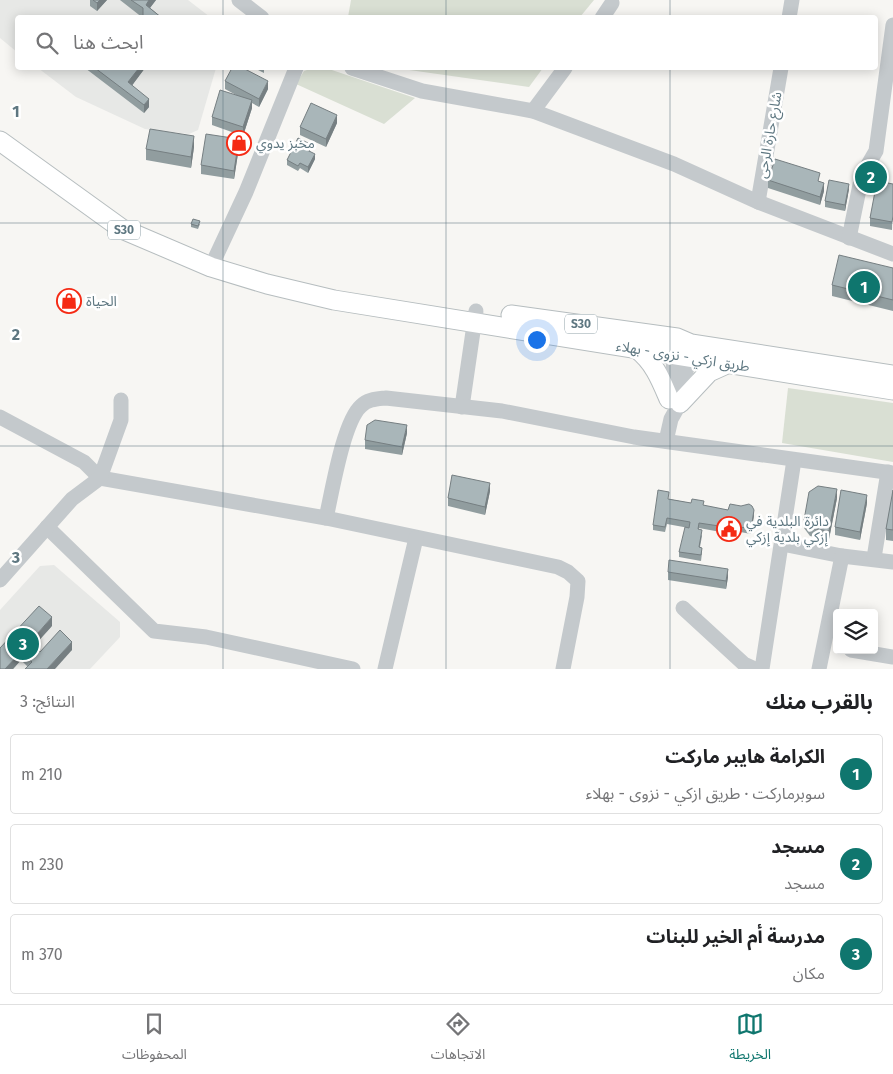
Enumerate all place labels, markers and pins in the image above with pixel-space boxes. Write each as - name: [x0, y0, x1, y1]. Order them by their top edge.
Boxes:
- shop icon: مخبز يدوي: [226, 130, 252, 156]
- place label: مخبز يدوي: [256, 135, 315, 154]
- pin: 2: [855, 158, 887, 196]
- pin: 1: [848, 268, 880, 306]
- shop icon: الحياة: [56, 288, 82, 314]
- place label: الحياة: [86, 293, 117, 310]
- place label: دائرة البلدية في إزكي بلدية إزكي: [746, 513, 829, 548]
- public building icon: دائرة البلدية في إزكي بلدية إزكي: [716, 516, 742, 542]
- pin: 3: [7, 625, 39, 663]

